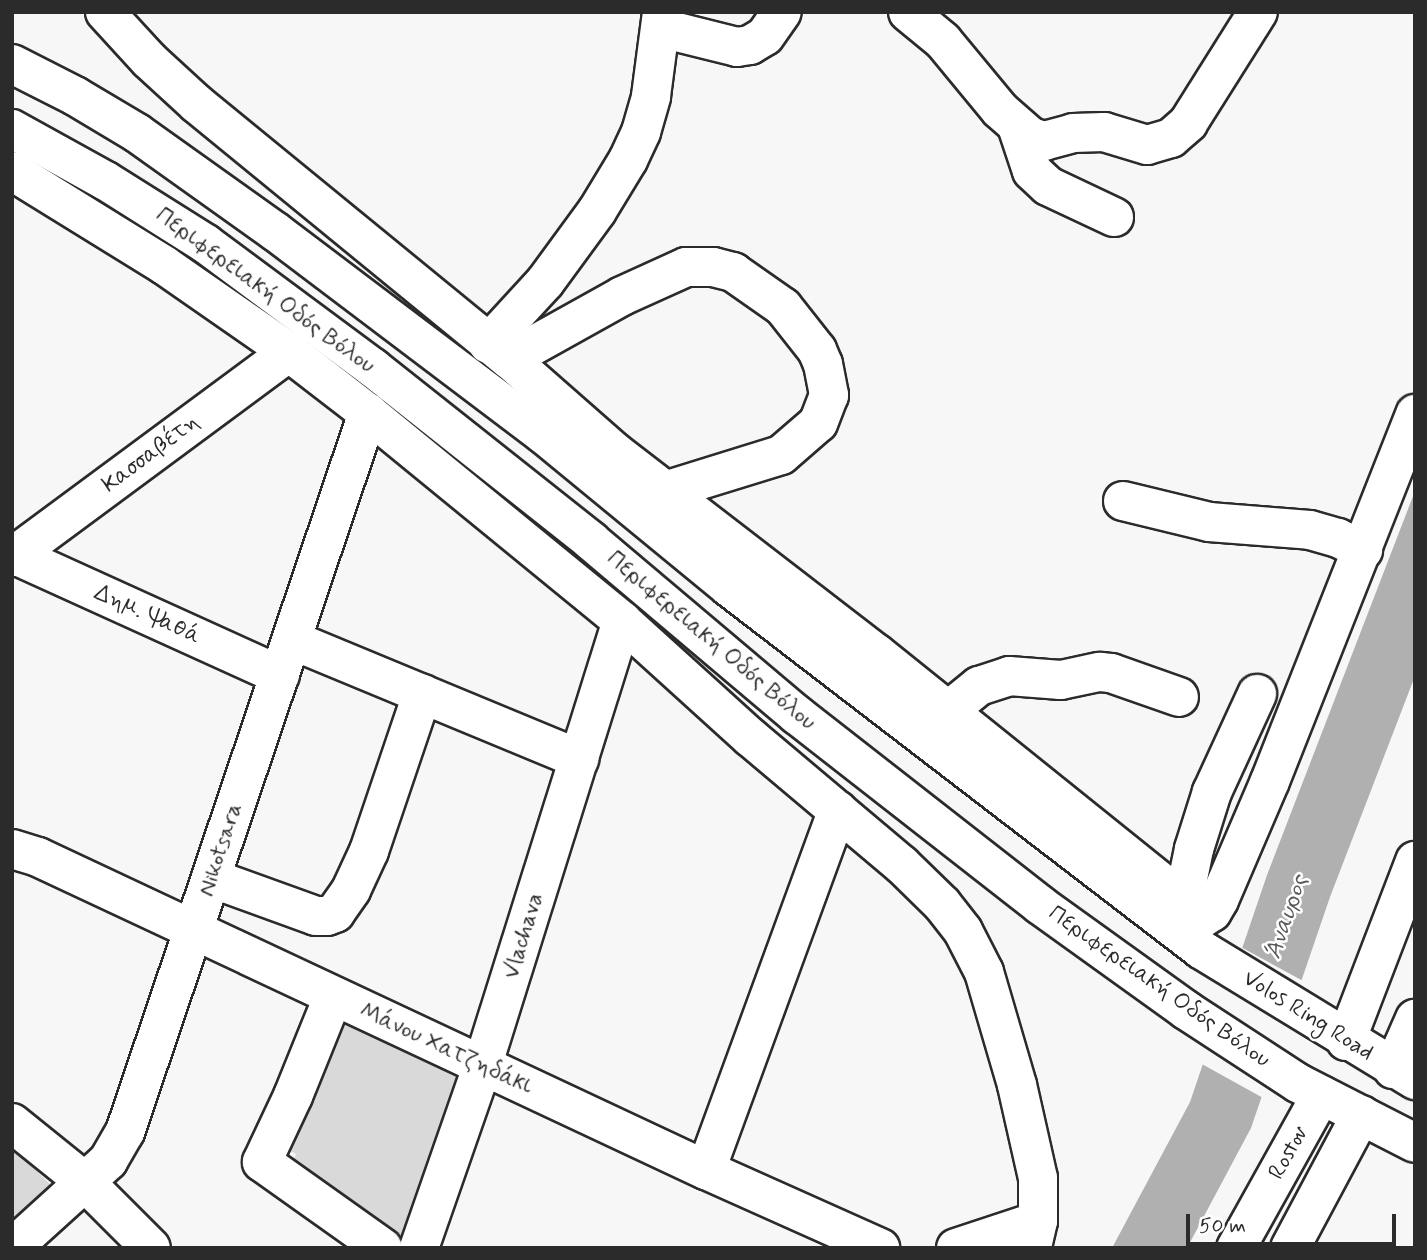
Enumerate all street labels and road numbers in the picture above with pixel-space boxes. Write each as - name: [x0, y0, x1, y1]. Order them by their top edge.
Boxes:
- street label: Περιφερειακή Οδός Βόλου: [150, 202, 380, 380]
- street label: Κασσαβέτη: [97, 409, 205, 499]
- street label: Περιφερειακή Οδός Βόλου: [601, 545, 821, 737]
- street label: Δημ. Ψαθά: [90, 579, 204, 651]
- street label: Nikotsara: [193, 800, 249, 900]
- street label: Vlachava: [498, 890, 550, 982]
- street label: Περιφερειακή Οδός Βόλου: [1043, 900, 1275, 1074]
- street label: Volos Ring Road: [1237, 965, 1379, 1067]
- street label: Μάνου Χατζηδάκι: [355, 997, 537, 1101]
- street label: Rostov: [1263, 1121, 1315, 1185]

